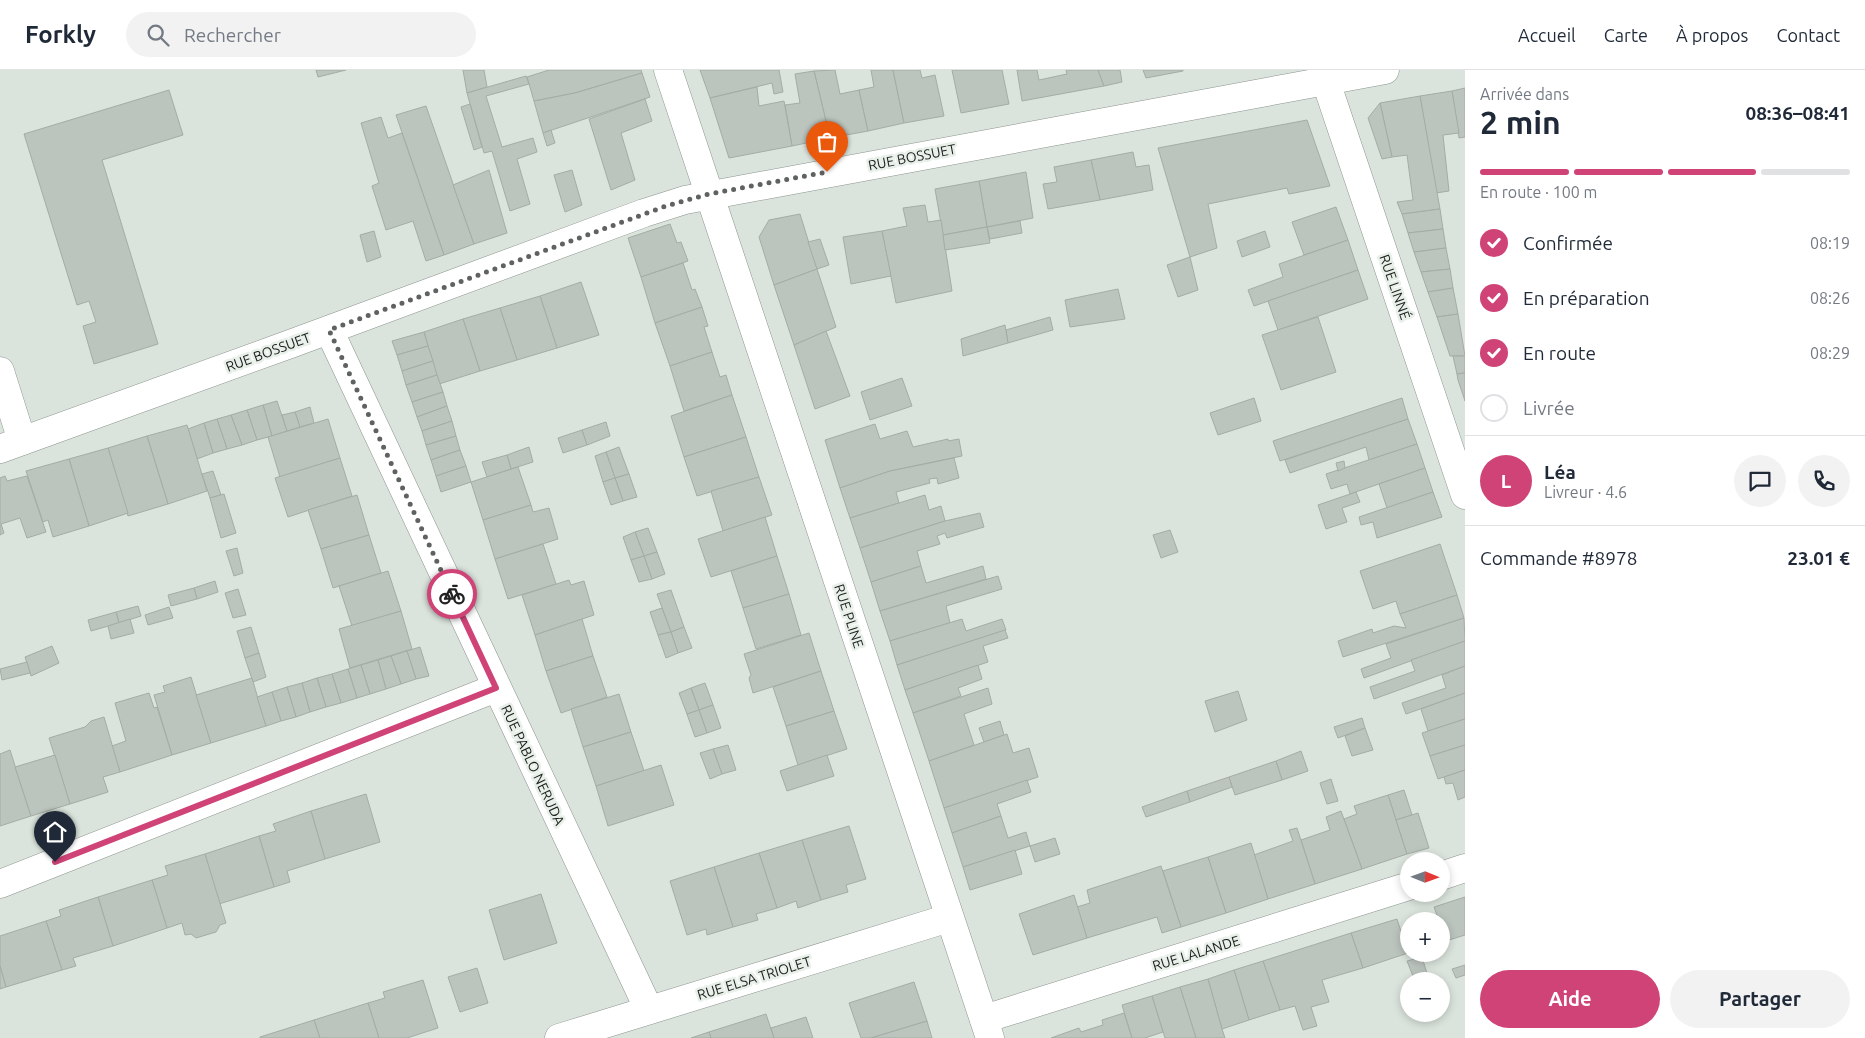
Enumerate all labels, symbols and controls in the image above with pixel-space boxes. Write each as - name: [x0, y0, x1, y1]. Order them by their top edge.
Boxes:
- search box: [126, 12, 476, 57]
- text: Forkly: [25, 21, 96, 48]
- icon: search: [144, 21, 172, 49]
- text: Rechercher: [184, 24, 281, 46]
- text: Accueil: [1518, 25, 1576, 45]
- text: Carte: [1604, 25, 1648, 45]
- text: À propos: [1676, 25, 1748, 45]
- text: Contact: [1776, 25, 1840, 45]
- text: Arrivée dans: [1480, 85, 1569, 103]
- text: 08:36–08:41: [1745, 102, 1850, 124]
- text: 2 min: [1480, 104, 1561, 140]
- pin: [806, 121, 848, 172]
- icon: bag: [813, 128, 841, 156]
- street label: RUE BOSSUET: [867, 141, 957, 173]
- text: En route · 100 m: [1480, 183, 1597, 201]
- icon: check: [1480, 229, 1508, 257]
- text: Confirmée: [1523, 232, 1613, 254]
- text: 08:19: [1810, 234, 1850, 252]
- street label: RUE LINNÉ: [1376, 252, 1415, 322]
- icon: check: [1480, 284, 1508, 312]
- text: En préparation: [1523, 287, 1650, 309]
- text: 08:26: [1810, 289, 1850, 307]
- street label: RUE BOSSUET: [223, 329, 313, 375]
- icon: check: [1480, 339, 1508, 367]
- text: En route: [1523, 342, 1596, 364]
- text: 08:29: [1810, 344, 1850, 362]
- text: Livrée: [1523, 397, 1575, 419]
- button: chat: [1734, 455, 1786, 507]
- button: phone: [1798, 455, 1850, 507]
- text: Léa: [1544, 461, 1576, 483]
- text: L: [1501, 470, 1511, 492]
- text: Livreur · 4.6: [1544, 483, 1627, 501]
- text: Commande #8978: [1480, 547, 1637, 569]
- text: 23.01 €: [1787, 547, 1850, 569]
- courier: [427, 569, 477, 619]
- icon: bike: [438, 580, 466, 608]
- street label: RUE PLINE: [831, 582, 867, 650]
- street label: RUE PABLO NERUDA: [498, 702, 568, 828]
- pin: [34, 811, 76, 862]
- icon: home: [41, 818, 69, 846]
- north arrow: [1400, 852, 1450, 902]
- map controls: [1400, 852, 1450, 1022]
- button: +: [1400, 912, 1450, 962]
- street label: RUE LALANDE: [1150, 932, 1242, 974]
- street label: RUE ELSA TRIOLET: [695, 953, 813, 1003]
- button: Aide: [1480, 970, 1660, 1028]
- button: Partager: [1670, 970, 1850, 1028]
- button: −: [1400, 972, 1450, 1022]

